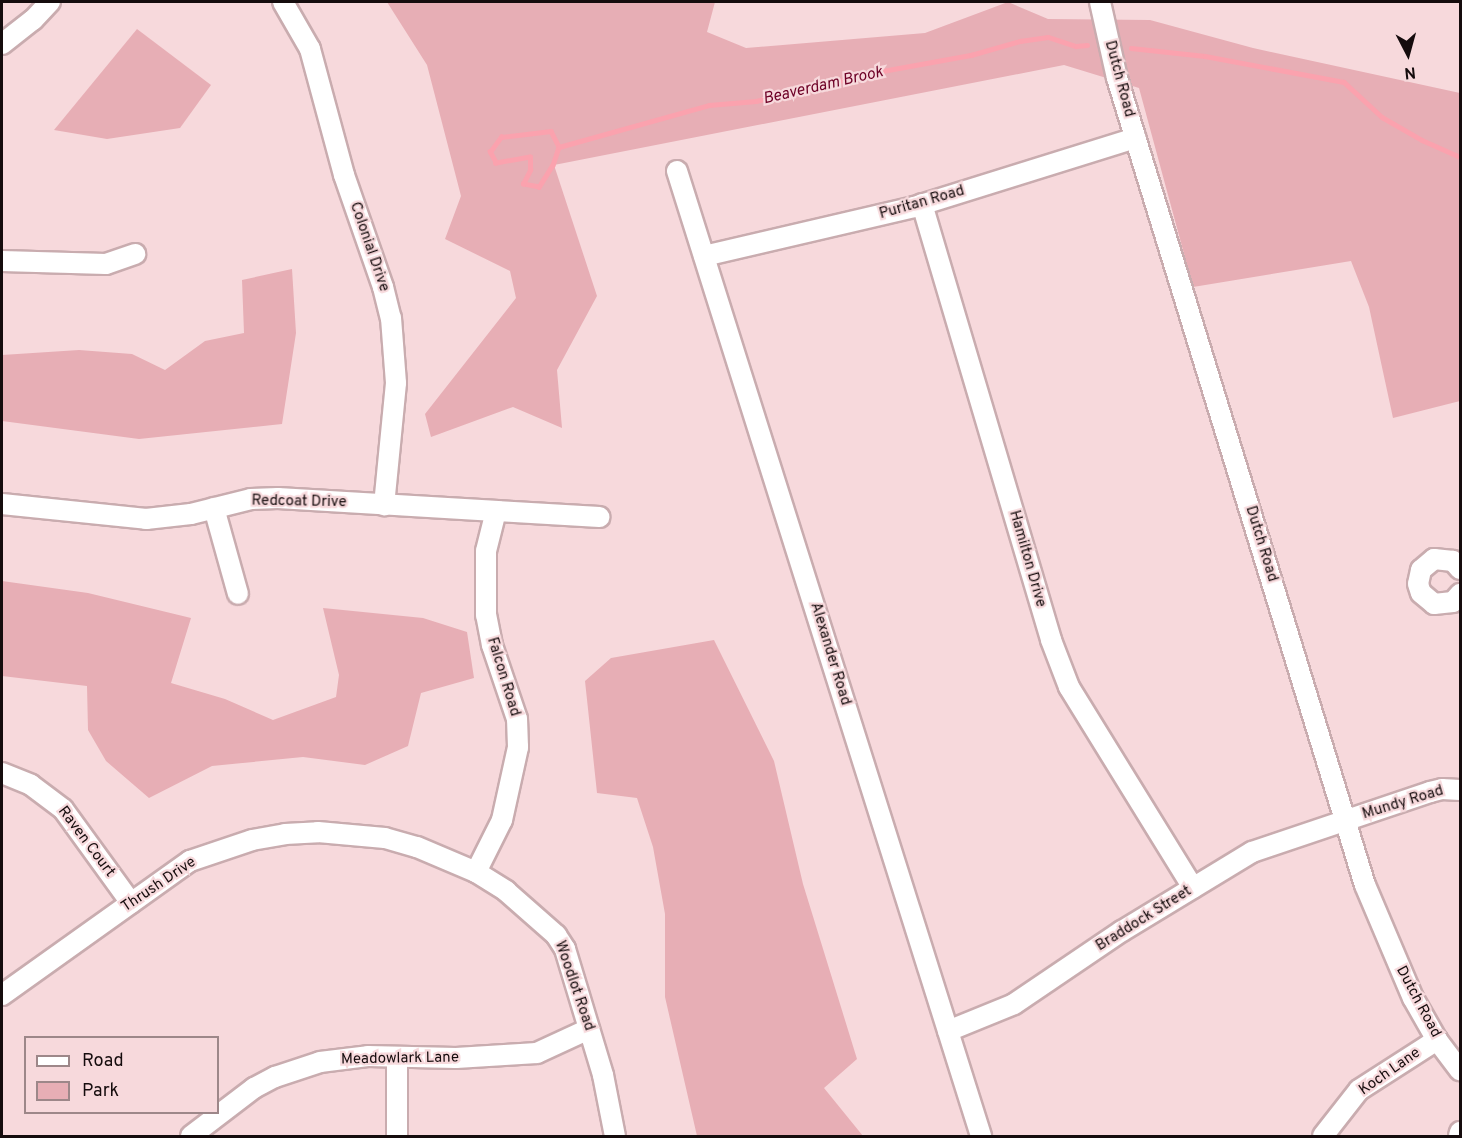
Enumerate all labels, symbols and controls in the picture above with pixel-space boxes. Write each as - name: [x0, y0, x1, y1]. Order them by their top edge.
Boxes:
- north arrow: [1378, 24, 1438, 84]
- street label: Dutch Road: [1100, 39, 1138, 119]
- text: N: [1403, 61, 1417, 82]
- water label: Beaverdam Brook: [761, 63, 885, 109]
- street label: Puritan Road: [877, 182, 967, 224]
- street label: Colonial Drive: [345, 200, 393, 294]
- street label: Redcoat Drive: [251, 492, 347, 512]
- street label: Dutch Road: [1241, 504, 1281, 584]
- street label: Hamilton Drive: [1005, 509, 1049, 609]
- street label: Alexander Road: [806, 600, 854, 708]
- street label: Falcon Road: [482, 635, 524, 719]
- street label: Mundy Road: [1360, 782, 1446, 824]
- street label: Raven Court: [54, 803, 118, 881]
- street label: Thrush Drive: [118, 853, 200, 917]
- street label: Braddock Street: [1093, 882, 1195, 956]
- street label: Woodlot Road: [550, 939, 598, 1033]
- street label: Dutch Road: [1392, 963, 1444, 1041]
- legend: [24, 1036, 219, 1114]
- street label: Koch Lane: [1356, 1044, 1424, 1100]
- street label: Meadowlark Lane: [341, 1049, 459, 1069]
- text: Road: [82, 1050, 124, 1073]
- text: Park: [82, 1080, 119, 1103]

